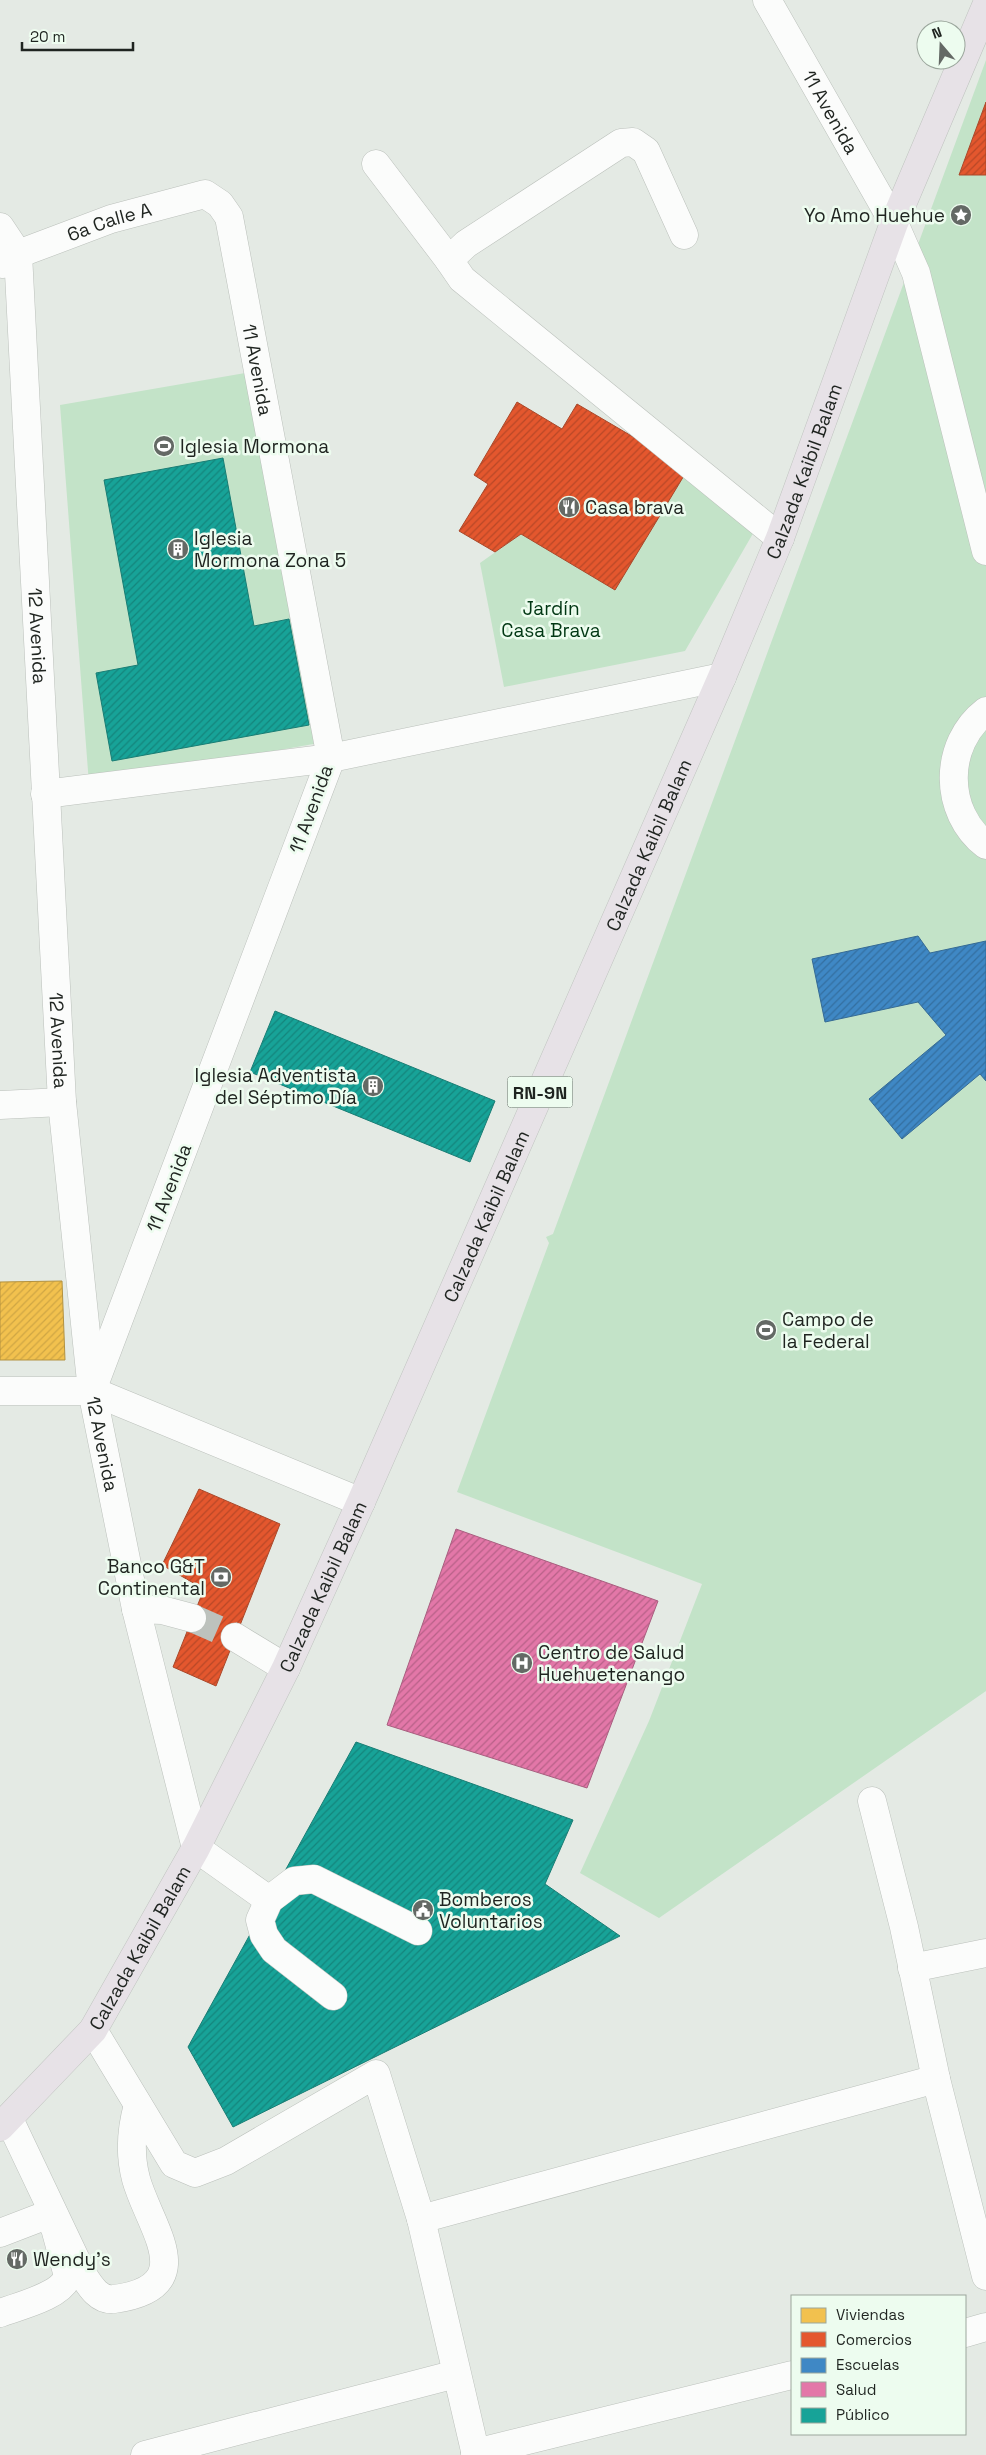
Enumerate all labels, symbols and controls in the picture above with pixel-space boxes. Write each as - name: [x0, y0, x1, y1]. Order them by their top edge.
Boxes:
- scale bar: [22, 20, 134, 52]
- north arrow: [916, 20, 966, 70]
- text: N: [929, 23, 944, 43]
- text: 20 m: [30, 27, 65, 46]
- street label: 11 Avenida: [797, 66, 865, 159]
- street label: 6a Calle A: [63, 196, 154, 247]
- place label: Yo Amo Huehue: [804, 203, 945, 228]
- place icon: Yo Amo Huehue: [949, 203, 973, 227]
- street label: 11 Avenida: [237, 322, 279, 418]
- street label: Calzada Kaibil Balam: [760, 380, 847, 563]
- sports icon: Iglesia Mormona: [152, 434, 176, 458]
- place label: Iglesia Mormona: [180, 434, 329, 459]
- restaurant icon: Casa brava: [557, 495, 581, 519]
- place label: Casa brava: [585, 495, 684, 520]
- place label: Iglesia Mormona Zona 5: [194, 526, 346, 573]
- building icon: Iglesia Mormona Zona 5: [166, 537, 190, 561]
- street label: 12 Avenida: [23, 587, 53, 685]
- park label: Jardín Casa Brava: [501, 596, 601, 643]
- street label: Calzada Kaibil Balam: [600, 755, 697, 935]
- street label: 11 Avenida: [283, 761, 339, 857]
- street label: 12 Avenida: [44, 992, 74, 1089]
- place label: Iglesia Adventista del Séptimo Día: [195, 1063, 357, 1110]
- building icon: Iglesia Adventista del Séptimo Día: [361, 1074, 385, 1098]
- road number: RN-9N: [508, 1076, 572, 1108]
- street label: Calzada Kaibil Balam: [437, 1126, 535, 1306]
- street label: 11 Avenida: [141, 1140, 197, 1236]
- place label: Campo de la Federal: [782, 1307, 874, 1354]
- sports icon: Campo de la Federal: [754, 1318, 778, 1342]
- street label: 12 Avenida: [81, 1394, 124, 1494]
- street label: Calzada Kaibil Balam: [273, 1497, 372, 1676]
- place label: Banco G&T Continental: [98, 1554, 205, 1601]
- bank icon: Banco G&T Continental: [209, 1565, 233, 1589]
- place label: Centro de Salud Huehuetenango: [538, 1640, 685, 1687]
- hospital icon: Centro de Salud Huehuetenango: [510, 1651, 534, 1675]
- street label: Calzada Kaibil Balam: [83, 1861, 196, 2035]
- place label: Bomberos Voluntarios: [439, 1887, 543, 1934]
- public building icon: Bomberos Voluntarios: [411, 1898, 435, 1922]
- restaurant icon: Wendy's: [5, 2247, 29, 2271]
- place label: Wendy's: [33, 2247, 111, 2272]
- legend: [791, 2295, 966, 2435]
- text: Viviendas: [836, 2305, 905, 2324]
- text: Comercios: [836, 2330, 912, 2349]
- text: Escuelas: [836, 2355, 900, 2374]
- text: Salud: [836, 2380, 876, 2399]
- text: Público: [836, 2405, 889, 2424]

